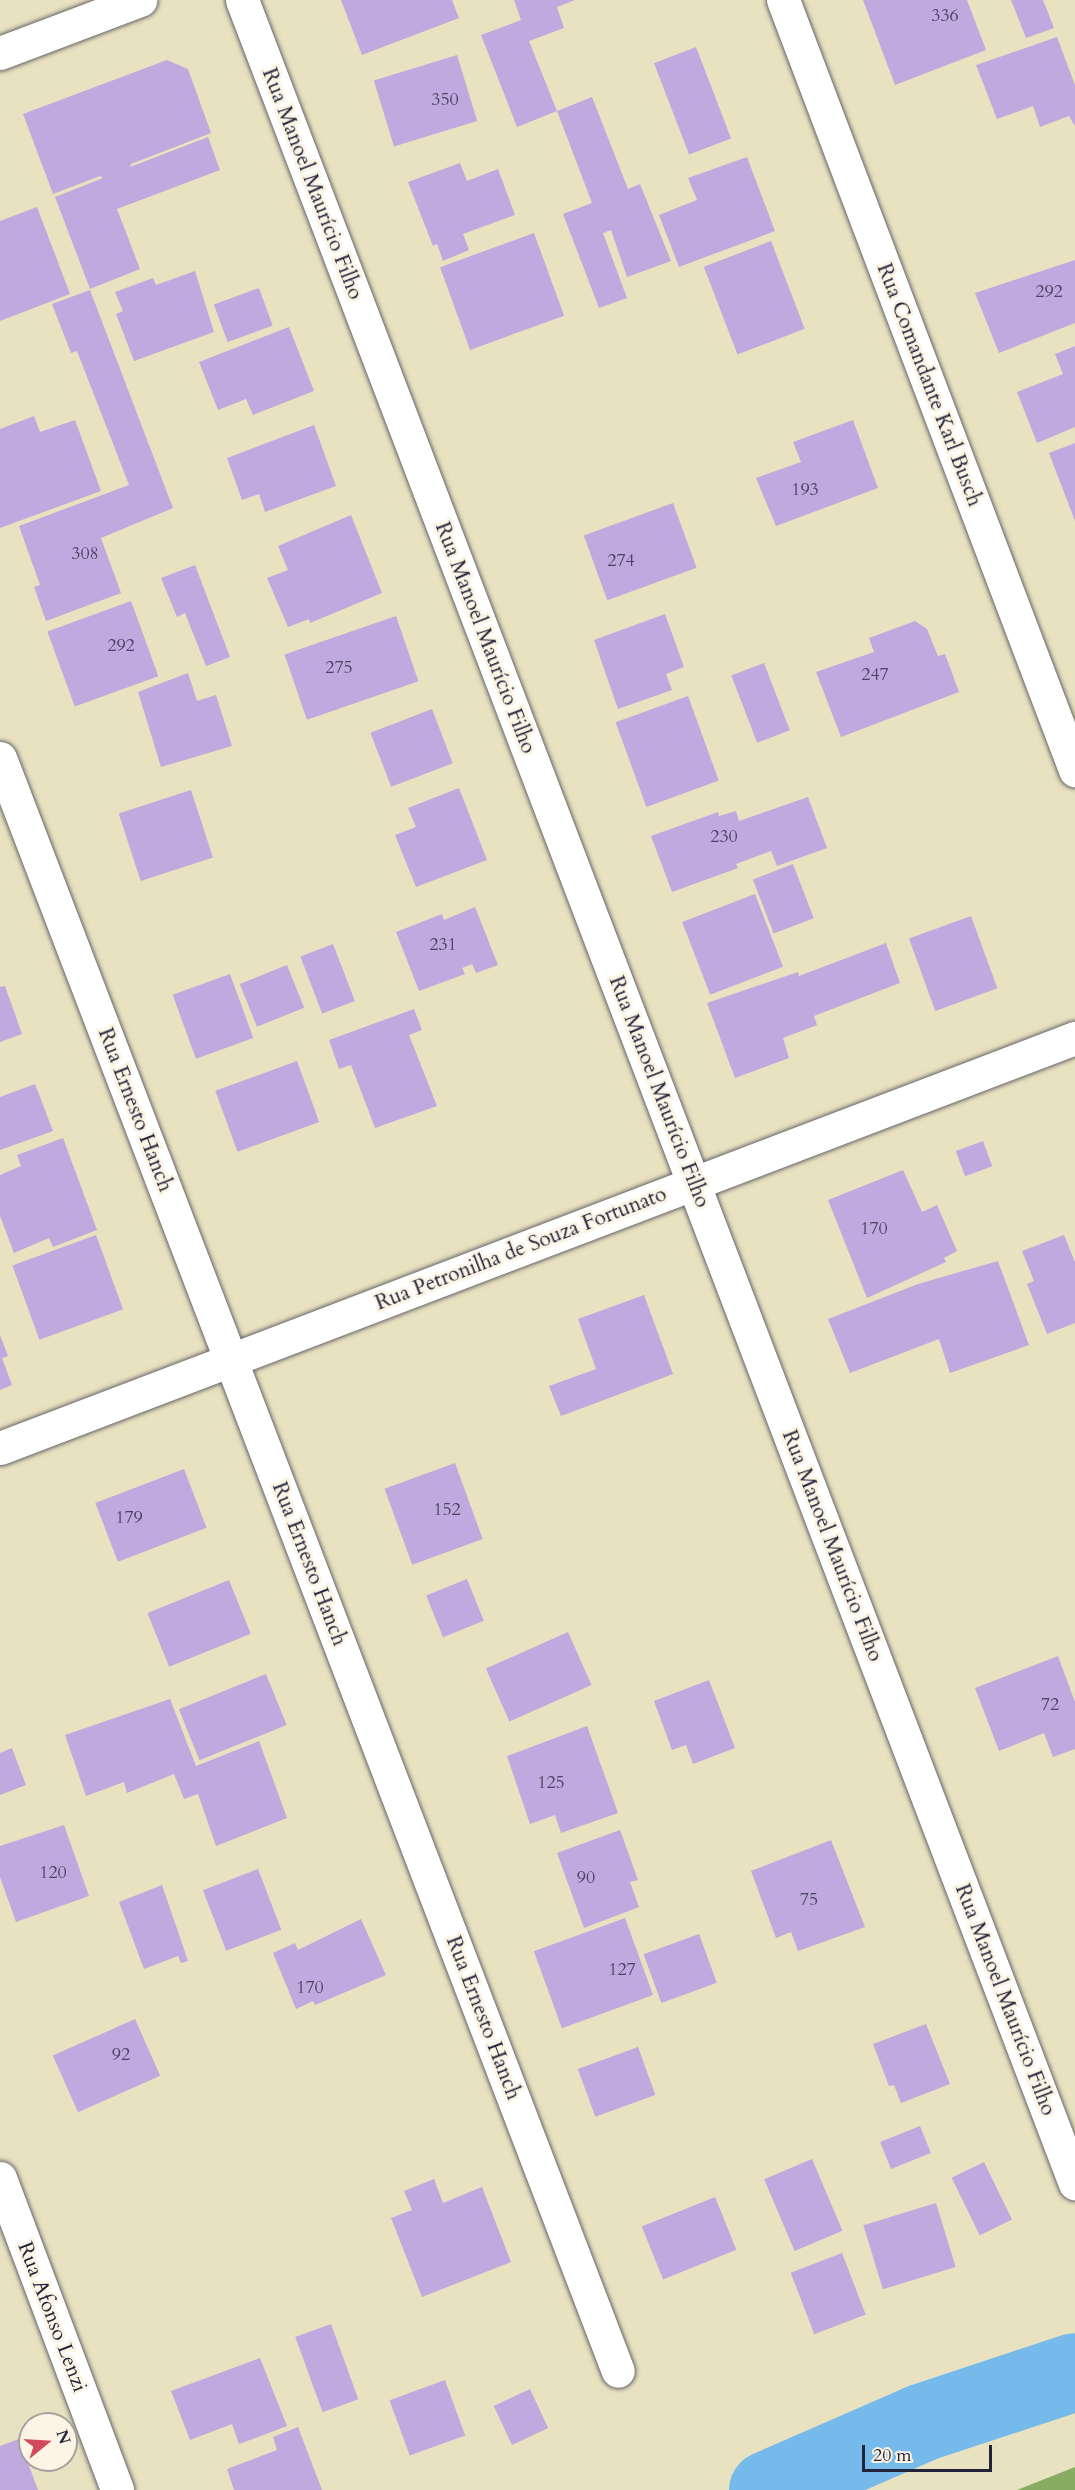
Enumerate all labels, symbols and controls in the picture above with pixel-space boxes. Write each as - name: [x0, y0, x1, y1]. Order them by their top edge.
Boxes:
- house number: 336: [931, 5, 959, 27]
- street label: Rua Manoel Maurício Filho: [256, 65, 368, 303]
- house number: 350: [431, 89, 459, 111]
- street label: Rua Comandante Karl Busch: [871, 260, 987, 510]
- house number: 292: [1035, 281, 1063, 303]
- house number: 193: [791, 479, 819, 501]
- street label: Rua Manoel Maurício Filho: [429, 519, 541, 757]
- house number: 308: [71, 543, 99, 565]
- house number: 274: [607, 550, 635, 572]
- house number: 292: [107, 635, 135, 657]
- house number: 275: [325, 657, 353, 679]
- house number: 247: [861, 664, 889, 686]
- house number: 230: [710, 826, 738, 848]
- house number: 231: [429, 934, 457, 956]
- street label: Rua Manoel Maurício Filho: [603, 973, 715, 1211]
- street label: Rua Ernesto Hanch: [92, 1025, 178, 1195]
- street label: Rua Petronilha de Souza Fortunato: [372, 1182, 670, 1316]
- house number: 170: [860, 1218, 888, 1240]
- street label: Rua Manoel Maurício Filho: [776, 1427, 888, 1665]
- street label: Rua Ernesto Hanch: [266, 1479, 352, 1649]
- house number: 152: [433, 1499, 461, 1521]
- house number: 179: [115, 1507, 143, 1529]
- house number: 72: [1041, 1694, 1059, 1716]
- house number: 125: [537, 1772, 565, 1794]
- house number: 120: [39, 1862, 67, 1884]
- house number: 90: [577, 1867, 595, 1889]
- street label: Rua Manoel Maurício Filho: [949, 1881, 1061, 2119]
- house number: 75: [800, 1889, 818, 1911]
- street label: Rua Ernesto Hanch: [440, 1933, 526, 2103]
- house number: 127: [608, 1959, 636, 1981]
- house number: 170: [296, 1977, 324, 1999]
- house number: 92: [112, 2044, 130, 2066]
- street label: Rua Afonso Lenzi: [12, 2238, 92, 2396]
- north arrow: [18, 2412, 78, 2472]
- text: N: [51, 2427, 76, 2447]
- scale bar: [865, 2433, 996, 2471]
- text: 20 m: [873, 2443, 912, 2468]

